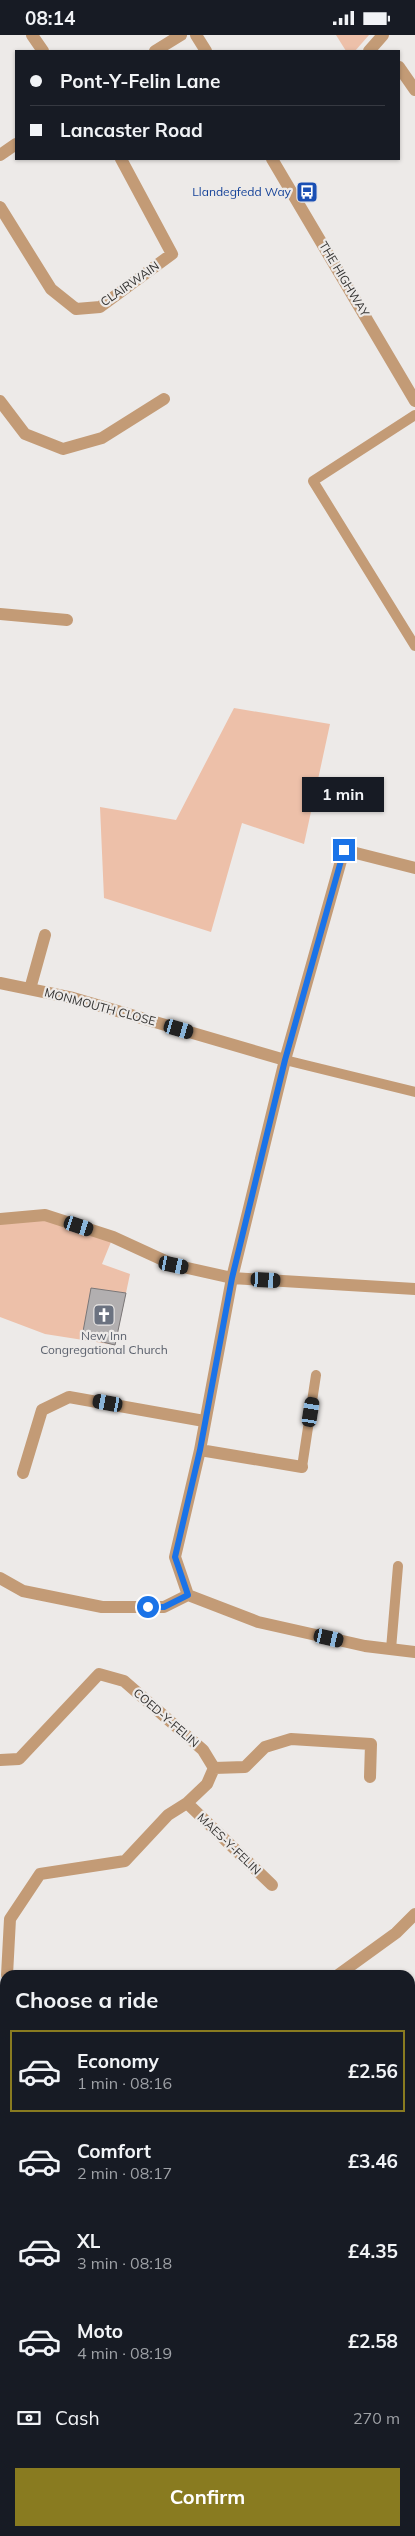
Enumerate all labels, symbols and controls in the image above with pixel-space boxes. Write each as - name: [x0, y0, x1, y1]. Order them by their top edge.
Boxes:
- text: 08:14: [25, 6, 75, 30]
- text: Pont-Y-Felin Lane: [60, 69, 220, 93]
- text: Lancaster Road: [60, 118, 203, 142]
- bus stop icon: Llandegfedd Way: [295, 180, 319, 204]
- place label: Llandegfedd Way: [192, 184, 292, 199]
- street label: THE HIGHWAY: [316, 238, 373, 320]
- street label: CLAIRWAIN: [97, 258, 162, 309]
- callout: 1 min: [303, 777, 385, 813]
- text: 1 min: [322, 784, 364, 804]
- route end: [333, 839, 355, 861]
- street label: MONMOUTH CLOSE: [43, 984, 157, 1029]
- car: [162, 1018, 195, 1040]
- car: [62, 1214, 95, 1238]
- car: [157, 1255, 190, 1275]
- car: [250, 1272, 281, 1288]
- church icon: New Inn Congregational Church: [92, 1303, 116, 1327]
- place label: New Inn Congregational Church: [40, 1328, 168, 1357]
- car: [91, 1393, 124, 1413]
- car: [301, 1396, 320, 1428]
- route start: [137, 1596, 159, 1618]
- car: [312, 1627, 345, 1649]
- street label: COED-Y-FELIN: [130, 1685, 202, 1750]
- street label: MAES-Y-FELIN: [195, 1810, 264, 1878]
- text: Choose a ride: [15, 1986, 158, 2014]
- icon: car: [17, 2049, 62, 2094]
- text: Economy: [77, 2049, 159, 2073]
- text: £2.56: [348, 2059, 398, 2083]
- text: 1 min · 08:16: [77, 2073, 172, 2093]
- icon: car: [17, 2139, 62, 2184]
- text: Comfort: [77, 2139, 151, 2163]
- text: £3.46: [348, 2149, 398, 2173]
- text: 2 min · 08:17: [77, 2163, 172, 2183]
- icon: car: [17, 2229, 62, 2274]
- text: XL: [77, 2229, 100, 2253]
- text: £4.35: [348, 2239, 398, 2263]
- text: 3 min · 08:18: [77, 2253, 172, 2273]
- icon: car: [17, 2319, 62, 2364]
- text: Moto: [77, 2319, 123, 2343]
- text: £2.58: [348, 2329, 398, 2353]
- text: 4 min · 08:19: [77, 2343, 172, 2363]
- icon: cash: [15, 2404, 43, 2432]
- text: Cash: [55, 2406, 100, 2430]
- text: 270 m: [353, 2408, 400, 2428]
- button: Confirm: [15, 2468, 400, 2526]

